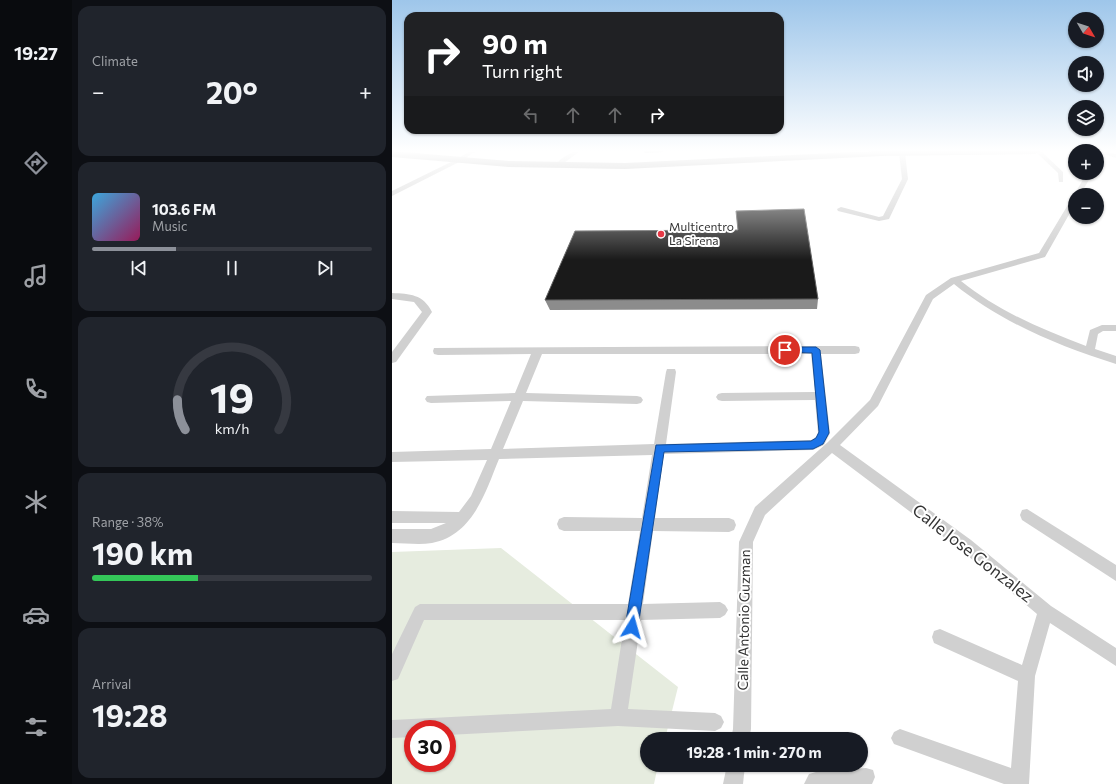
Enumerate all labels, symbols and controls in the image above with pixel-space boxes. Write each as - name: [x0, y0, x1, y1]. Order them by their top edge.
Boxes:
- north arrow: [1068, 12, 1104, 48]
- map controls: [1068, 12, 1104, 224]
- text: 90 m: [482, 26, 548, 60]
- icon: right: [416, 28, 468, 80]
- text: 19:27: [14, 42, 58, 64]
- text: Climate: [92, 53, 138, 69]
- button: sound: [1068, 56, 1104, 92]
- text: Turn right: [482, 60, 562, 82]
- text: 20°: [206, 73, 258, 110]
- text: −: [92, 78, 105, 105]
- text: +: [359, 78, 372, 105]
- button: layers: [1068, 100, 1104, 136]
- icon: left: [520, 104, 542, 126]
- icon: ahead: [562, 104, 584, 126]
- icon: ahead: [604, 104, 626, 126]
- icon: right: [646, 104, 668, 126]
- button: +: [1068, 144, 1104, 180]
- icon: directions: [22, 149, 50, 177]
- button: −: [1068, 188, 1104, 224]
- text: 103.6 FM: [152, 200, 216, 218]
- text: Music: [152, 218, 187, 234]
- place label: Multicentro La Sirena: [669, 219, 734, 247]
- marker: Multicentro La Sirena: [656, 229, 666, 239]
- icon: previous: [128, 257, 150, 279]
- icon: pause: [221, 257, 243, 279]
- icon: next: [314, 257, 336, 279]
- icon: music: [22, 262, 50, 290]
- pin: [768, 333, 802, 367]
- icon: arrive: [774, 339, 796, 361]
- text: 19: [210, 371, 254, 422]
- icon: phone: [22, 375, 50, 403]
- text: km/h: [215, 419, 249, 437]
- icon: climate: [22, 488, 50, 516]
- street label: Calle Jose Gonzalez: [909, 499, 1038, 606]
- text: Range · 38%: [92, 514, 164, 530]
- text: 190 km: [92, 534, 193, 571]
- street label: Calle Antonio Guzman: [734, 549, 753, 691]
- icon: car: [22, 601, 50, 629]
- position arrow: [611, 606, 653, 648]
- text: Arrival: [92, 676, 131, 692]
- text: 19:28: [92, 696, 167, 733]
- icon: filters: [22, 713, 50, 741]
- speed limit sign: 30: [404, 720, 456, 772]
- text: 19:28 · 1 min · 270 m: [686, 743, 822, 761]

